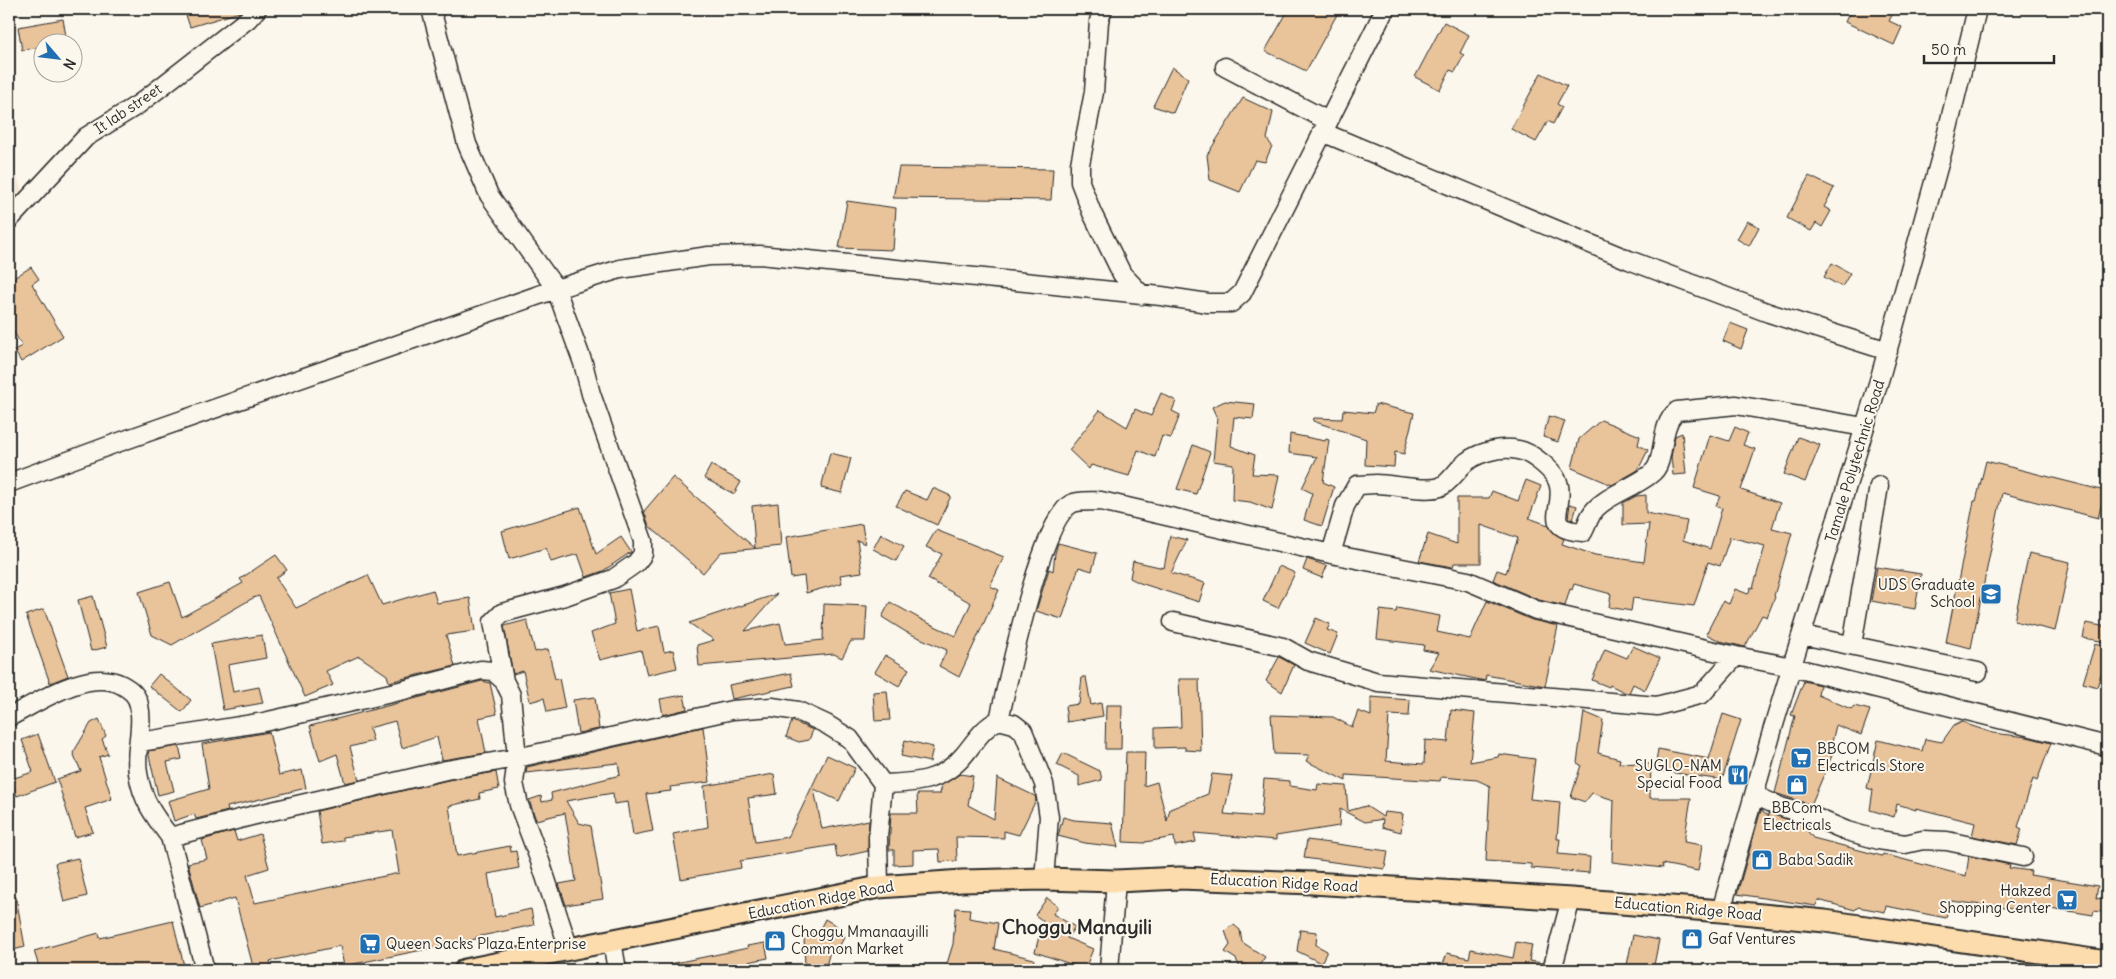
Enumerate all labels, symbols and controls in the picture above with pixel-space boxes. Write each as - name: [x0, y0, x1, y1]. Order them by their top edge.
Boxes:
- north arrow: [32, 32, 82, 82]
- scale bar: [1924, 32, 2054, 64]
- text: 50 m: [1931, 40, 1966, 59]
- text: N: [59, 56, 80, 73]
- street label: It lab street: [90, 79, 165, 138]
- street label: Tamale Polytechnic Road: [1821, 377, 1888, 544]
- place label: UDS Graduate School: [1878, 575, 1975, 611]
- school or university icon: UDS Graduate School: [1979, 582, 2003, 606]
- place label: BBCOM Electricals Store: [1817, 739, 1925, 775]
- supermarket icon: BBCOM Electricals Store: [1789, 746, 1813, 770]
- place label: SUGLO-NAM Special Food: [1635, 756, 1722, 792]
- restaurant icon: SUGLO-NAM Special Food: [1726, 763, 1750, 787]
- shop icon: BBCom Electricals: [1785, 773, 1809, 797]
- place label: BBCom Electricals: [1763, 798, 1832, 834]
- shop icon: Baba Sadik: [1750, 848, 1774, 872]
- place label: Baba Sadik: [1778, 850, 1854, 869]
- street label: Education Ridge Road: [1210, 869, 1359, 896]
- street label: Education Ridge Road: [746, 876, 896, 923]
- place label: Hakzed Shopping Center: [1939, 881, 2051, 917]
- supermarket icon: Hakzed Shopping Center: [2055, 888, 2079, 912]
- street label: Education Ridge Road: [1613, 893, 1763, 924]
- district label: Choggu Manayili: [1002, 914, 1152, 939]
- place label: Choggu Mmanaayilli Common Market: [791, 922, 929, 958]
- shop icon: Gaf Ventures: [1680, 927, 1704, 951]
- shop icon: Choggu Mmanaayilli Common Market: [763, 929, 787, 953]
- place label: Gaf Ventures: [1708, 929, 1796, 948]
- supermarket icon: Queen Sacks Plaza Enterprise: [358, 932, 382, 956]
- place label: Queen Sacks Plaza Enterprise: [386, 934, 586, 953]

